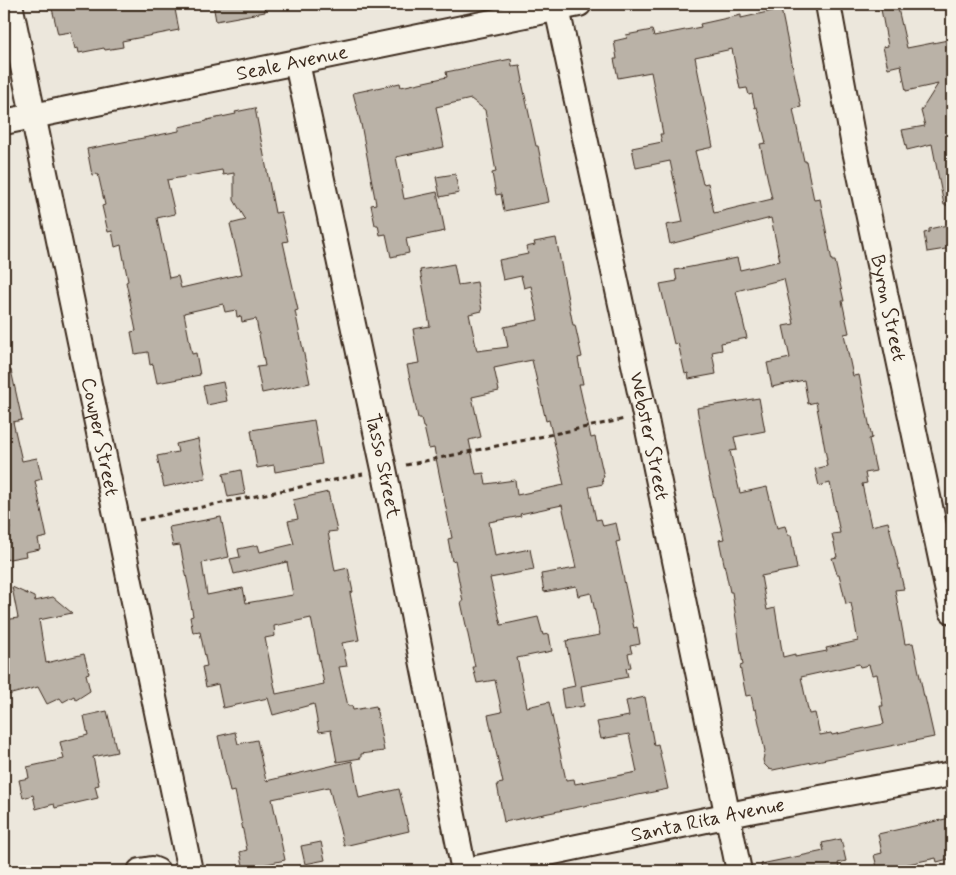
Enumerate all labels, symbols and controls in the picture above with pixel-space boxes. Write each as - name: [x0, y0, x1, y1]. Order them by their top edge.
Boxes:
- street label: Seale Avenue: [234, 38, 350, 87]
- street label: Byron Street: [864, 252, 913, 364]
- street label: Webster Street: [623, 369, 676, 503]
- street label: Cowper Street: [74, 375, 125, 499]
- street label: Tasso Street: [359, 411, 407, 521]
- street label: Santa Rita Avenue: [629, 791, 787, 849]

